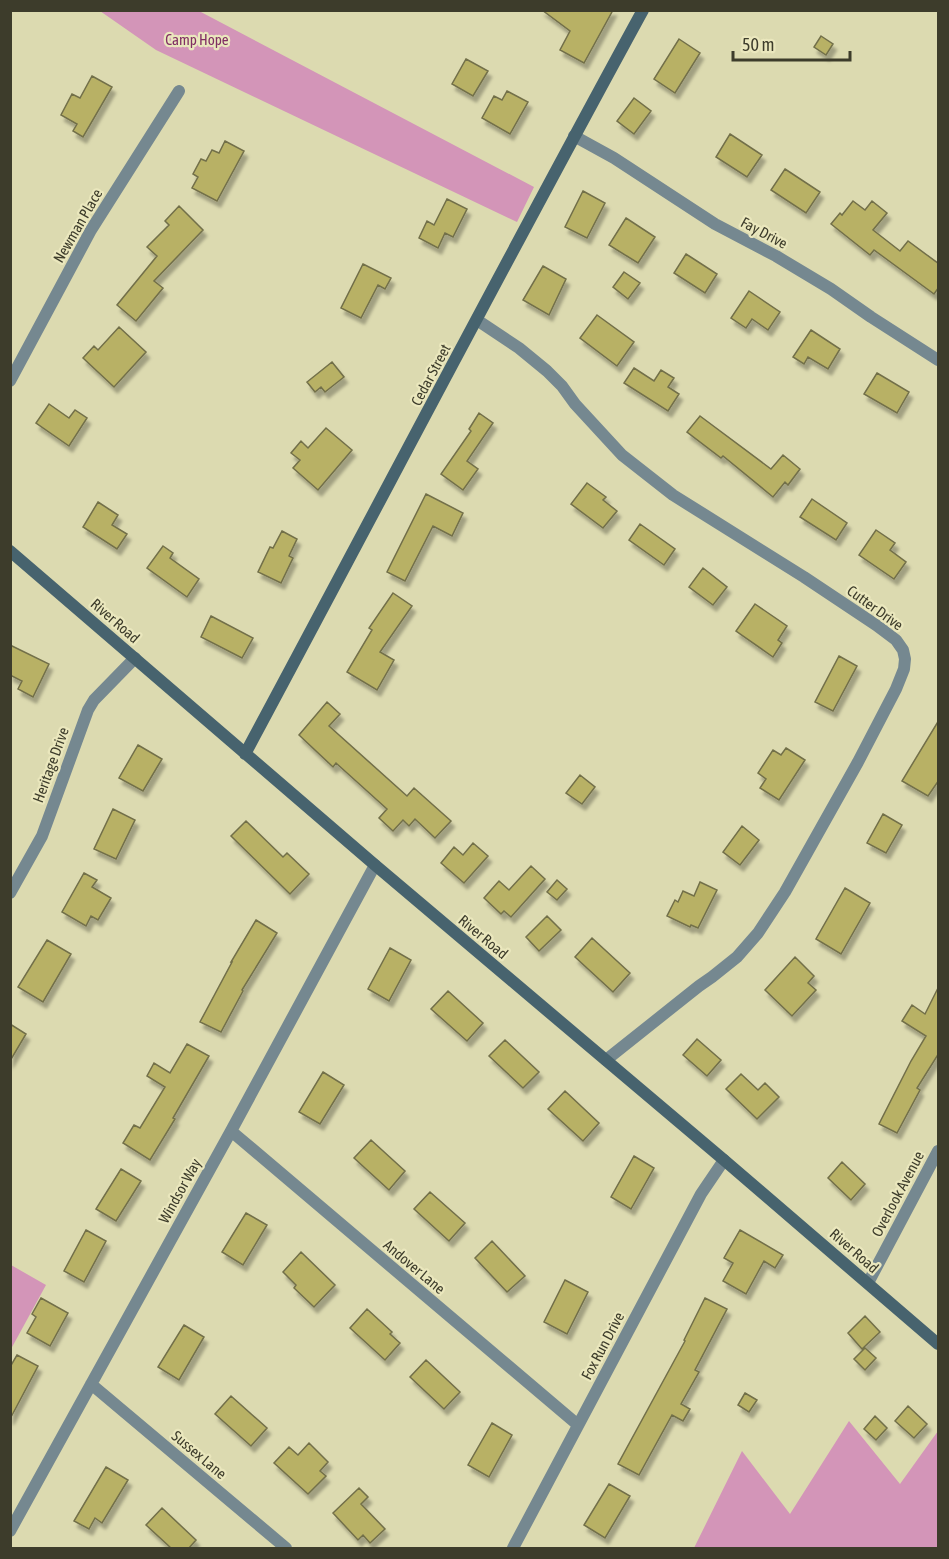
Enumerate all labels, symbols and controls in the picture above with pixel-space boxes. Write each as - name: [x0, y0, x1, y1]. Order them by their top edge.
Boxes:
- scale bar: [733, 24, 850, 62]
- park label: Camp Hope: [165, 31, 229, 48]
- text: 50 m: [742, 34, 774, 55]
- street label: Newman Place: [50, 186, 106, 266]
- street label: Fay Drive: [738, 213, 790, 252]
- street label: Cedar Street: [407, 341, 454, 408]
- street label: Cutter Drive: [844, 582, 907, 634]
- street label: River Road: [88, 595, 143, 646]
- street label: Heritage Drive: [29, 725, 72, 805]
- street label: River Road: [455, 911, 511, 962]
- street label: Overlook Avenue: [868, 1148, 927, 1239]
- street label: Windsor Way: [155, 1156, 204, 1226]
- street label: River Road: [827, 1225, 882, 1276]
- street label: Andover Lane: [380, 1236, 449, 1297]
- street label: Fox Run Drive: [578, 1309, 628, 1382]
- street label: Sussex Lane: [169, 1427, 230, 1482]

